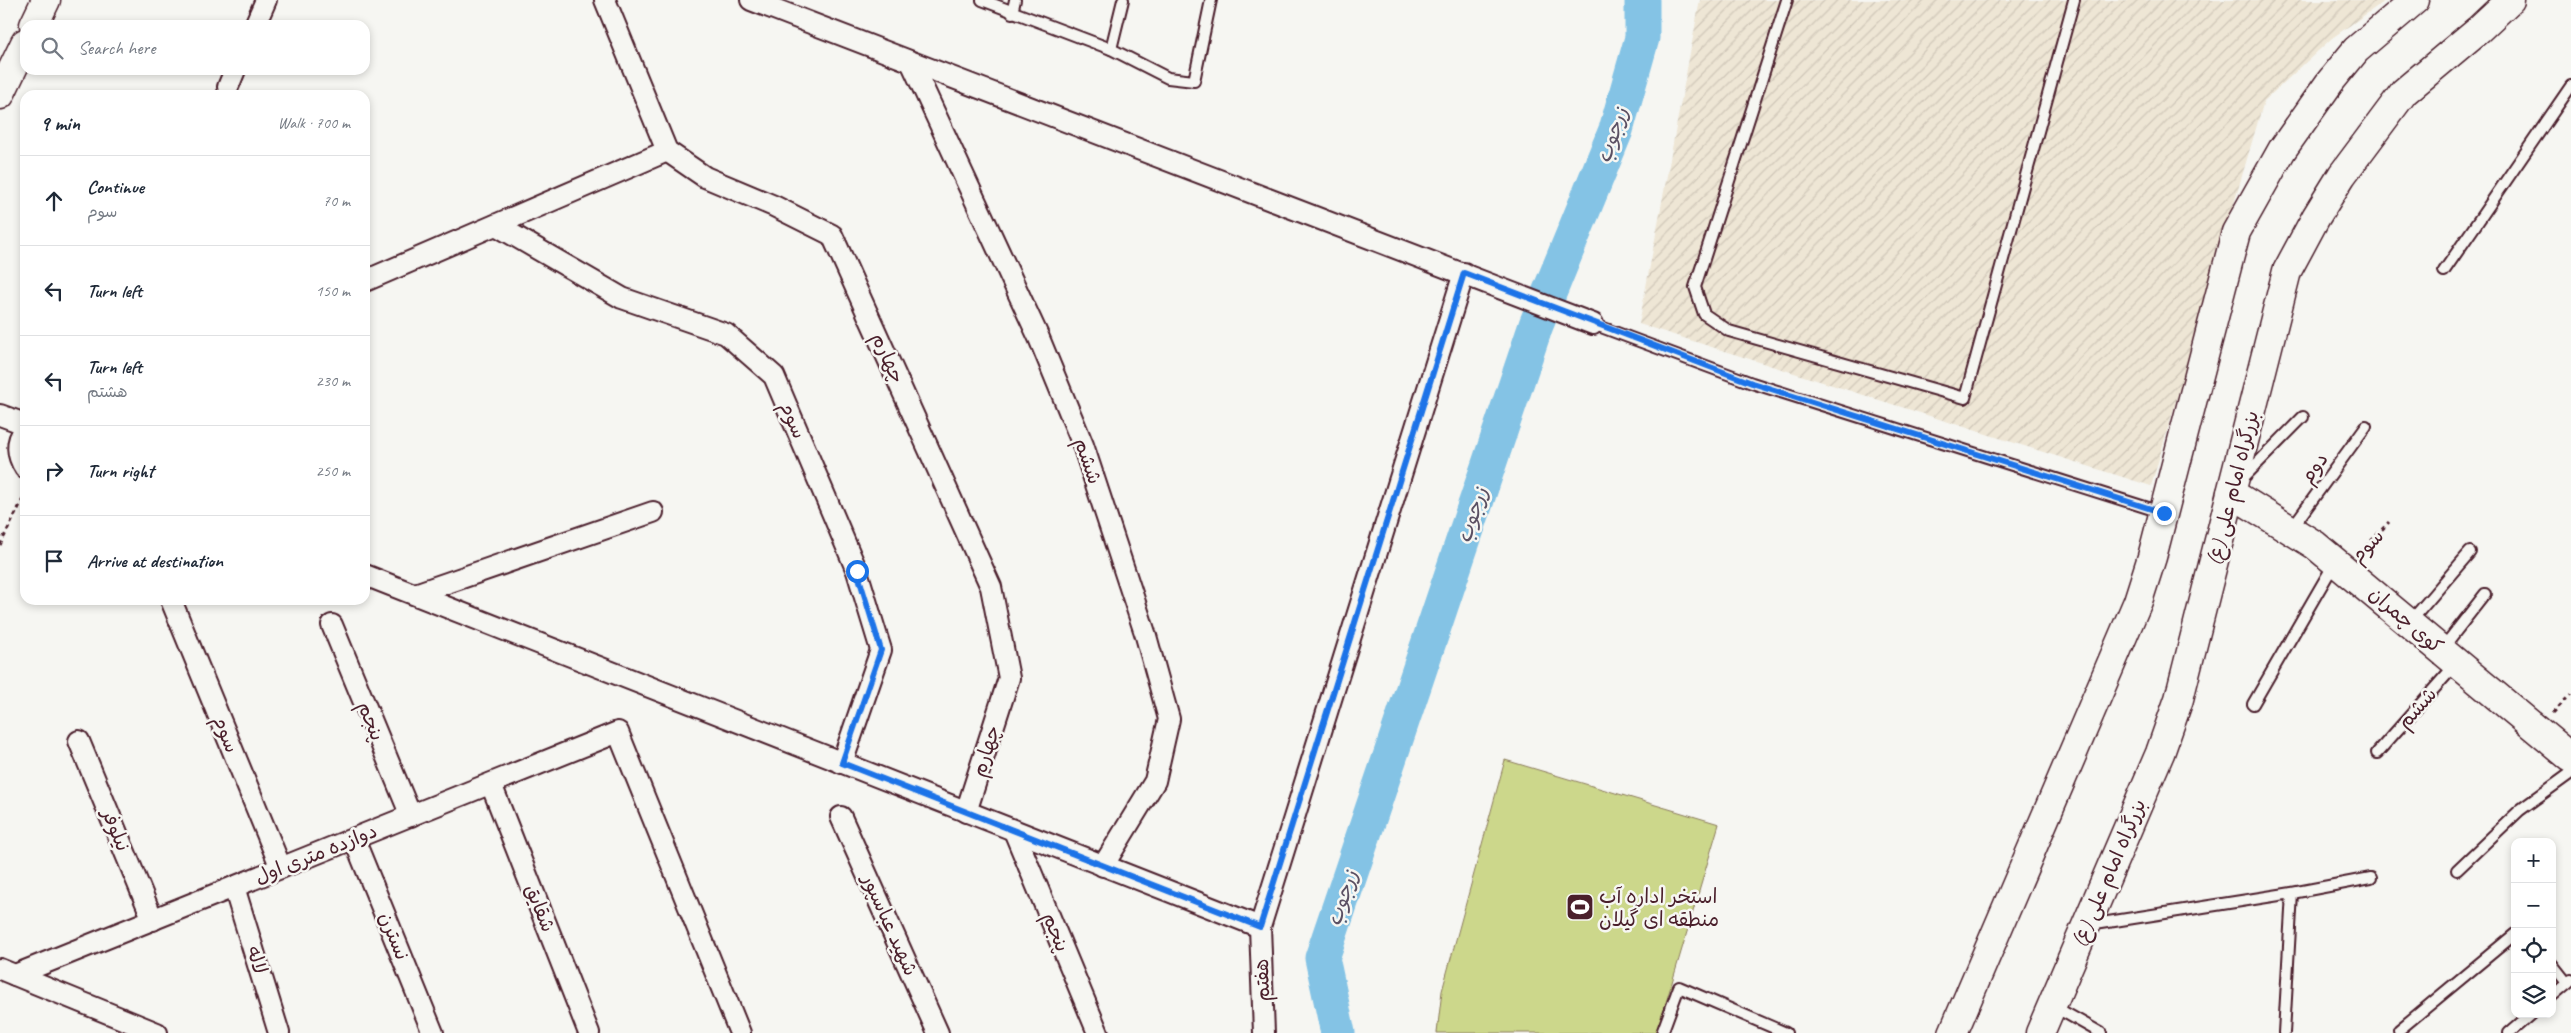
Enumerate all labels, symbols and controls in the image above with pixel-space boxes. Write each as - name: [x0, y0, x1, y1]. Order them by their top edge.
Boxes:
- search box: [20, 20, 370, 75]
- icon: search: [38, 34, 66, 62]
- text: Search here: [78, 36, 155, 60]
- water label: زرجوب: [1590, 103, 1634, 166]
- text: 9 min: [40, 110, 80, 136]
- text: Walk · 700 m: [278, 113, 350, 133]
- text: Continue: [87, 175, 144, 199]
- icon: ahead: [40, 187, 68, 215]
- text: 70 m: [323, 191, 350, 211]
- text: سوم: [87, 202, 117, 222]
- icon: left: [40, 277, 68, 305]
- text: Turn left: [87, 279, 142, 303]
- text: 150 m: [316, 281, 350, 301]
- street label: چهارم: [864, 329, 910, 388]
- text: Turn left: [87, 355, 142, 379]
- icon: left: [40, 367, 68, 395]
- text: 230 m: [316, 371, 350, 391]
- text: هشتم: [87, 382, 127, 402]
- street label: سوم: [771, 398, 812, 444]
- street label: بزرگراه امام علی (ع): [2202, 408, 2266, 568]
- street label: ششم: [1067, 435, 1108, 488]
- street label: دوم: [2294, 448, 2336, 490]
- icon: right: [40, 457, 68, 485]
- text: Turn right: [87, 459, 154, 483]
- text: 250 m: [316, 461, 350, 481]
- water label: زرجوب: [1450, 483, 1494, 546]
- route end: [2153, 502, 2176, 525]
- street label: سوم: [2345, 524, 2391, 570]
- icon: arrive: [40, 547, 68, 575]
- text: Arrive at destination: [87, 549, 223, 573]
- route start: [846, 560, 869, 583]
- street label: کوی چمران: [2364, 581, 2448, 659]
- street label: ششم: [2392, 682, 2444, 735]
- street label: پنجم: [350, 698, 390, 745]
- street label: سوم: [205, 712, 245, 757]
- street label: چهارم: [966, 722, 1008, 781]
- street label: بزرگراه امام علی (ع): [2067, 795, 2153, 952]
- street label: نیلوفر: [95, 803, 136, 855]
- street label: دوازده متری اول: [251, 818, 381, 890]
- map controls: [2511, 838, 2556, 1018]
- button: +: [2511, 838, 2556, 883]
- water label: زرجوب: [1320, 866, 1364, 929]
- street label: شهید عباسپور: [856, 869, 923, 980]
- street label: شقایق: [519, 880, 561, 936]
- button: −: [2511, 883, 2556, 928]
- place label: استخر اداره آب منطقه ای گیلان: [1599, 884, 1719, 932]
- sports icon: استخر اداره آب منطقه ای گیلان: [1565, 892, 1595, 922]
- street label: نسترن: [373, 908, 415, 964]
- street label: پنجم: [1035, 909, 1075, 956]
- button: locate: [2511, 928, 2556, 973]
- street label: لاله: [241, 943, 273, 977]
- street label: هفتم: [1249, 958, 1277, 1002]
- button: layers: [2511, 973, 2556, 1018]

